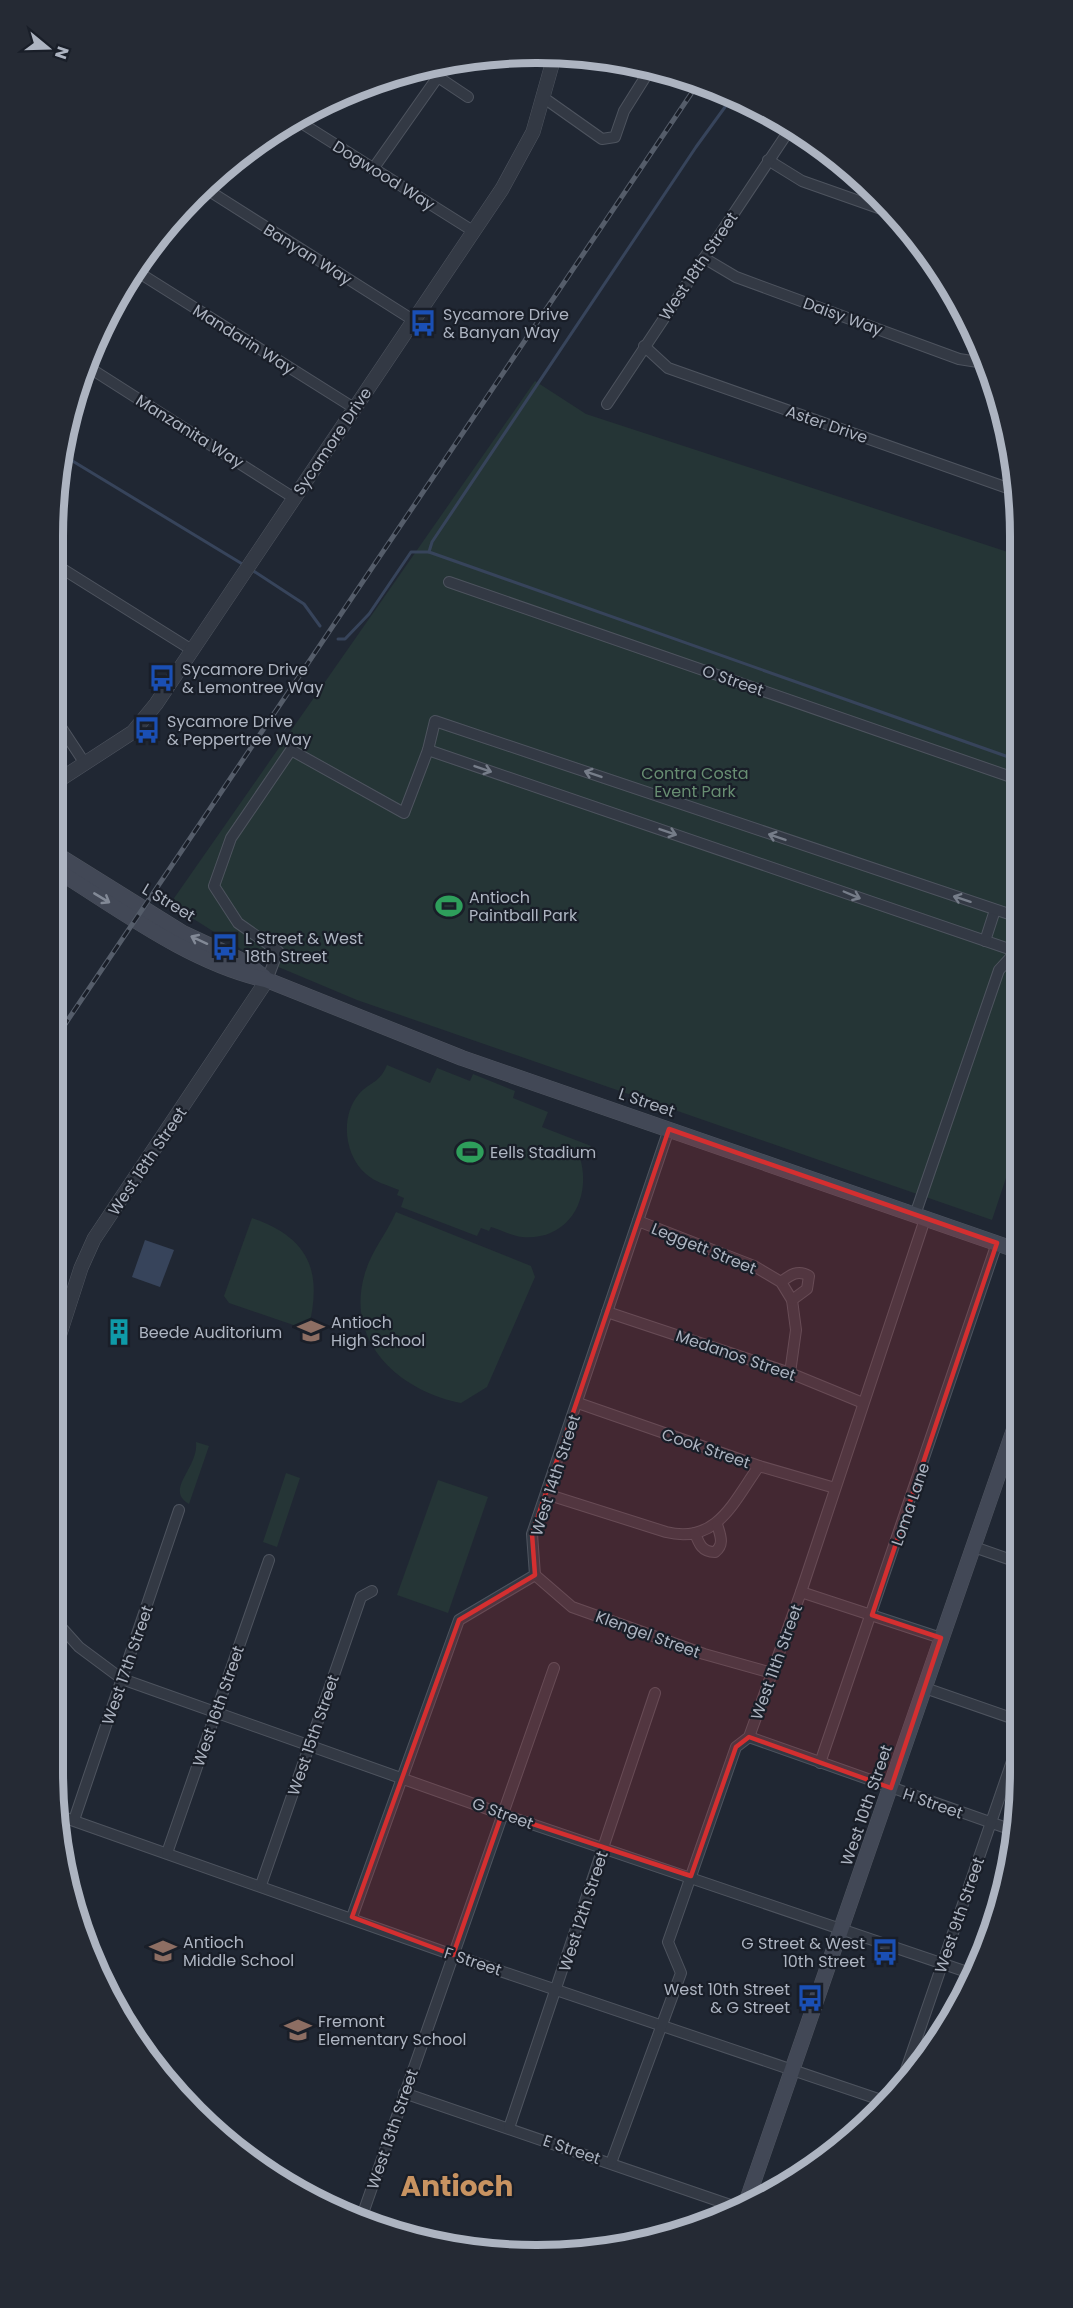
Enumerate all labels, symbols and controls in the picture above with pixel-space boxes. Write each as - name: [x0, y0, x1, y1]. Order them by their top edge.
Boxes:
- north arrow: [18, 18, 78, 78]
- text: N: [49, 43, 75, 62]
- street label: Dogwood Way: [328, 135, 439, 216]
- street label: West 18th Street: [654, 207, 743, 325]
- street label: Banyan Way: [259, 218, 357, 291]
- street label: Daisy Way: [800, 291, 886, 341]
- street label: Mandarin Way: [188, 299, 299, 380]
- place label: Sycamore Drive & Banyan Way: [443, 303, 569, 344]
- bus stop icon: Sycamore Drive & Banyan Way: [408, 308, 438, 338]
- street label: Sycamore Drive: [288, 383, 377, 500]
- street label: Manzanita Way: [131, 389, 248, 474]
- street label: Aster Drive: [783, 400, 871, 449]
- place label: Sycamore Drive & Lemontree Way: [182, 658, 323, 699]
- street label: O Street: [699, 659, 767, 702]
- bus stop icon: Sycamore Drive & Lemontree Way: [147, 663, 177, 693]
- place label: Sycamore Drive & Peppertree Way: [167, 710, 311, 751]
- bus stop icon: Sycamore Drive & Peppertree Way: [132, 715, 162, 745]
- park label: Contra Costa Event Park: [641, 762, 749, 803]
- one-way arrow: [473, 764, 492, 775]
- one-way arrow: [584, 768, 603, 779]
- one-way arrow: [658, 827, 677, 838]
- one-way arrow: [768, 831, 787, 842]
- street label: L Street: [138, 878, 200, 927]
- place label: Antioch Paintball Park: [469, 886, 578, 927]
- one-way arrow: [843, 890, 861, 901]
- sports icon: Antioch Paintball Park: [434, 891, 464, 921]
- one-way arrow: [953, 892, 972, 903]
- one-way arrow: [93, 893, 110, 905]
- place label: L Street & West 18th Street: [245, 927, 363, 968]
- bus stop icon: L Street & West 18th Street: [210, 932, 240, 962]
- one-way arrow: [191, 934, 209, 946]
- street label: L Street: [616, 1082, 678, 1123]
- street label: West 18th Street: [103, 1102, 192, 1220]
- sports icon: Eells Stadium: [455, 1137, 485, 1167]
- place label: Eells Stadium: [490, 1141, 596, 1164]
- street label: Leggett Street: [648, 1217, 760, 1280]
- place label: Antioch High School: [331, 1311, 425, 1352]
- school or university icon: Antioch High School: [296, 1316, 326, 1346]
- building icon: Beede Auditorium: [104, 1317, 134, 1347]
- place label: Beede Auditorium: [139, 1321, 282, 1344]
- street label: Medanos Street: [673, 1324, 799, 1387]
- street label: West 14th Street: [525, 1411, 586, 1539]
- street label: Cook Street: [659, 1423, 753, 1474]
- street label: Loma Lane: [886, 1459, 935, 1549]
- street label: West 11th Street: [745, 1601, 808, 1723]
- street label: West 17th Street: [96, 1602, 159, 1728]
- street label: Klengel Street: [592, 1605, 703, 1664]
- street label: West 16th Street: [187, 1642, 250, 1770]
- street label: West 15th Street: [282, 1672, 345, 1799]
- street label: West 10th Street: [835, 1742, 898, 1869]
- street label: H Street: [900, 1782, 966, 1825]
- street label: G Street: [469, 1792, 537, 1835]
- street label: West 12th Street: [553, 1848, 614, 1974]
- street label: West 9th Street: [929, 1854, 990, 1976]
- place label: Antioch Middle School: [183, 1931, 294, 1972]
- place label: G Street & West 10th Street: [741, 1932, 865, 1973]
- school or university icon: Antioch Middle School: [148, 1936, 178, 1966]
- bus stop icon: G Street & West 10th Street: [870, 1937, 900, 1967]
- street label: F Street: [441, 1941, 505, 1982]
- place label: West 10th Street & G Street: [664, 1978, 790, 2019]
- bus stop icon: West 10th Street & G Street: [795, 1983, 825, 2013]
- place label: Fremont Elementary School: [318, 2010, 466, 2051]
- school or university icon: Fremont Elementary School: [283, 2015, 313, 2045]
- street label: West 13th Street: [361, 2066, 424, 2192]
- street label: E Street: [540, 2129, 604, 2170]
- district label: Antioch: [401, 2167, 513, 2206]

